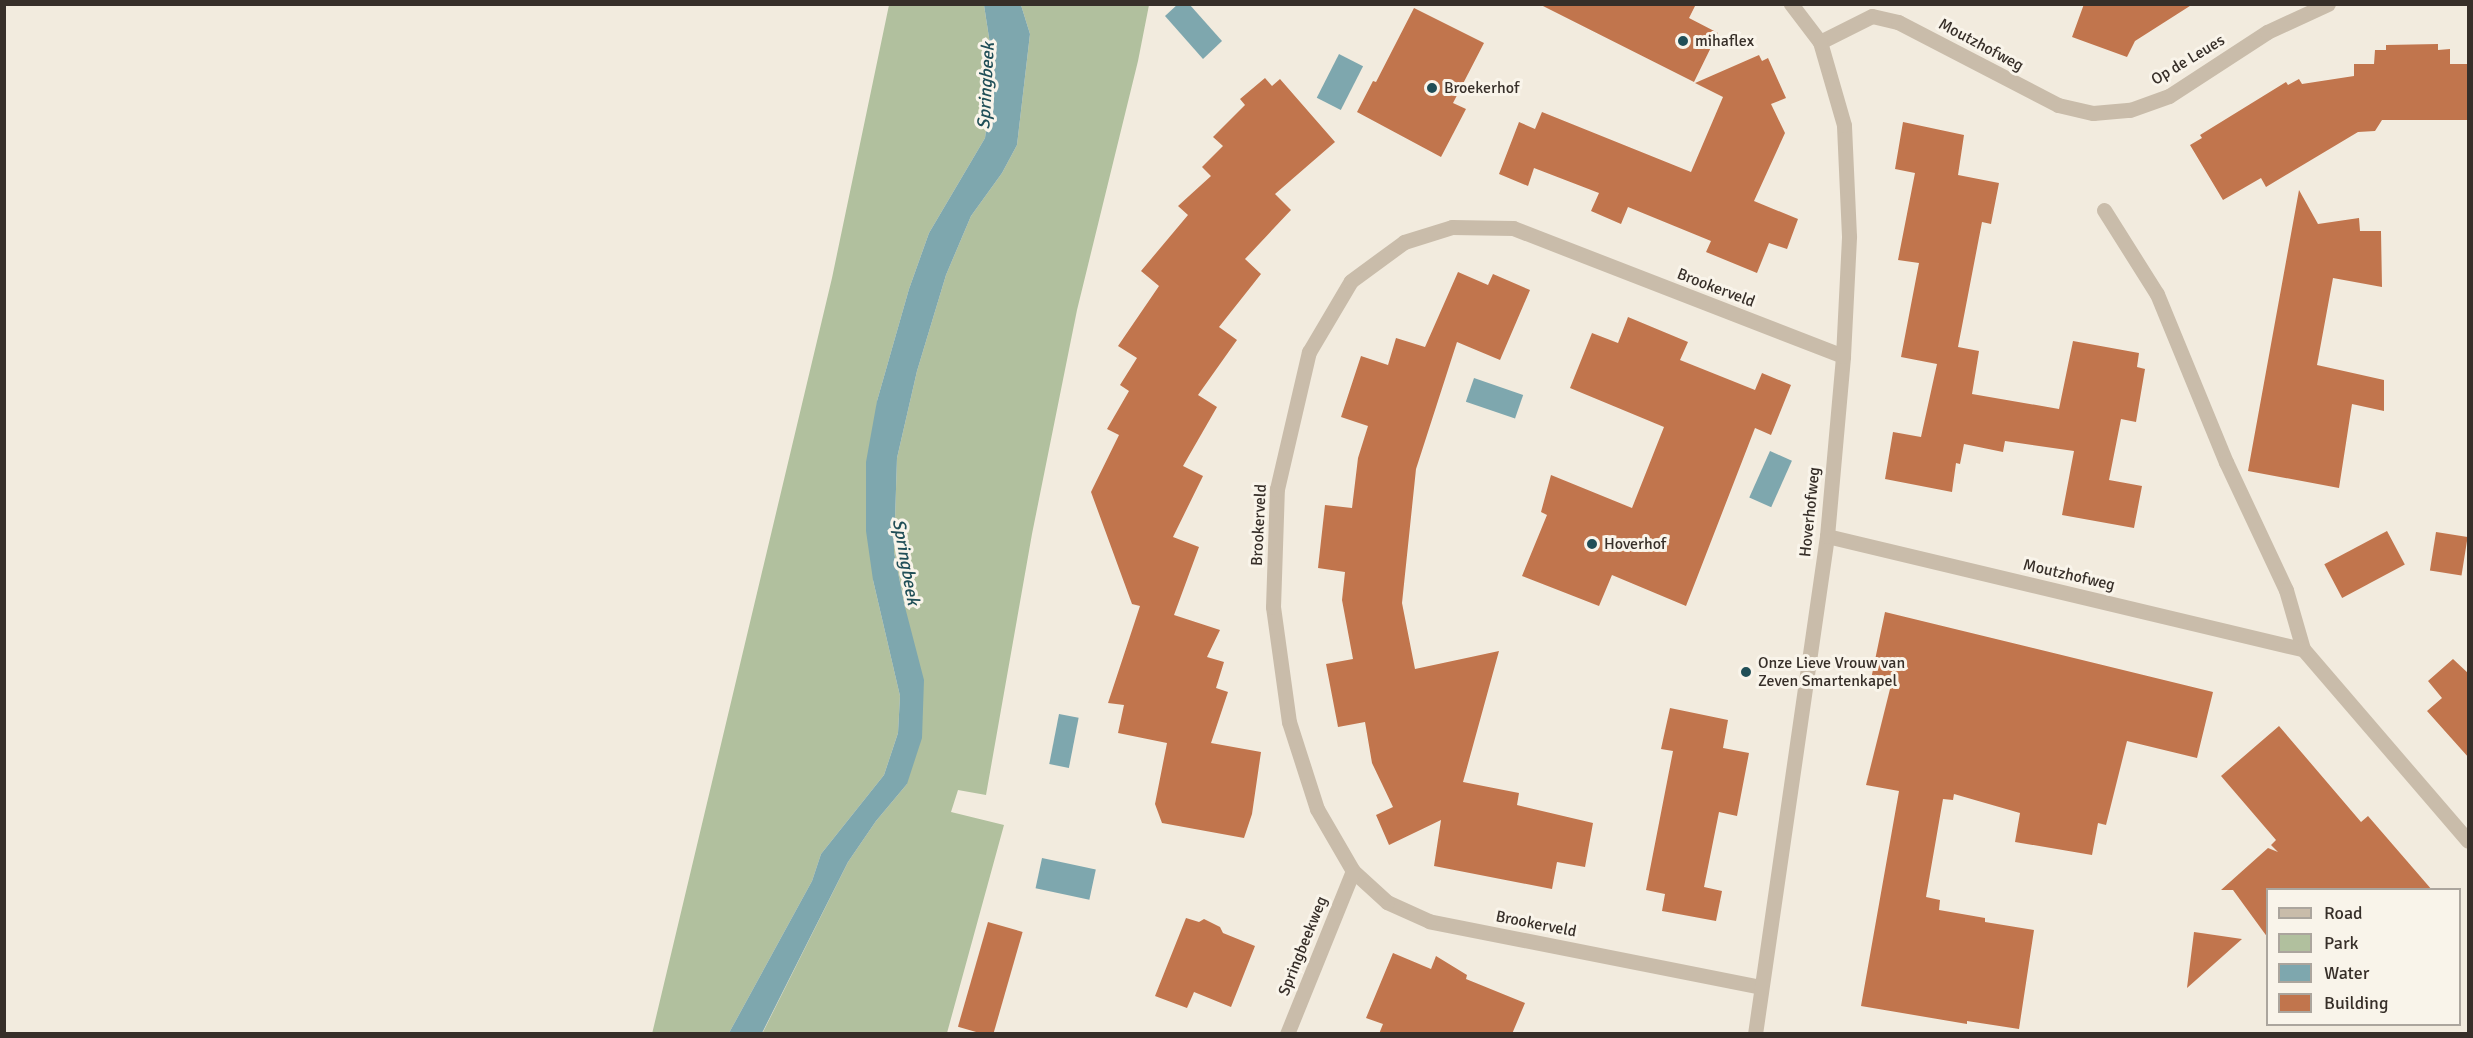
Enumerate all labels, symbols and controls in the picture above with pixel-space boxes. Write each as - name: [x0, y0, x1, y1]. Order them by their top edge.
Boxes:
- street label: Moutzhofweg: [1935, 15, 2027, 75]
- place label: mihaflex: [1695, 31, 1754, 51]
- street label: Op de Leues: [2148, 31, 2228, 89]
- marker: mihaflex: [1676, 34, 1690, 48]
- water label: Springbeek: [973, 42, 999, 130]
- place label: Broekerhof: [1444, 78, 1519, 98]
- marker: Broekerhof: [1425, 81, 1439, 95]
- street label: Brookerveld: [1674, 264, 1758, 312]
- street label: Hoverhofweg: [1796, 466, 1824, 558]
- street label: Brookerveld: [1247, 484, 1271, 566]
- water label: Springbeek: [888, 517, 924, 607]
- place label: Hoverhof: [1604, 534, 1666, 554]
- marker: Hoverhof: [1585, 537, 1599, 551]
- street label: Moutzhofweg: [2021, 555, 2117, 595]
- place label: Onze Lieve Vrouw van Zeven Smartenkapel: [1758, 653, 1905, 691]
- marker: Onze Lieve Vrouw van Zeven Smartenkapel: [1739, 665, 1753, 679]
- legend: [2266, 888, 2461, 1026]
- street label: Springbeekweg: [1274, 894, 1332, 998]
- text: Road: [2324, 902, 2363, 924]
- street label: Brookerveld: [1494, 907, 1578, 941]
- text: Park: [2324, 932, 2359, 954]
- text: Water: [2324, 962, 2369, 984]
- text: Building: [2324, 992, 2388, 1014]

